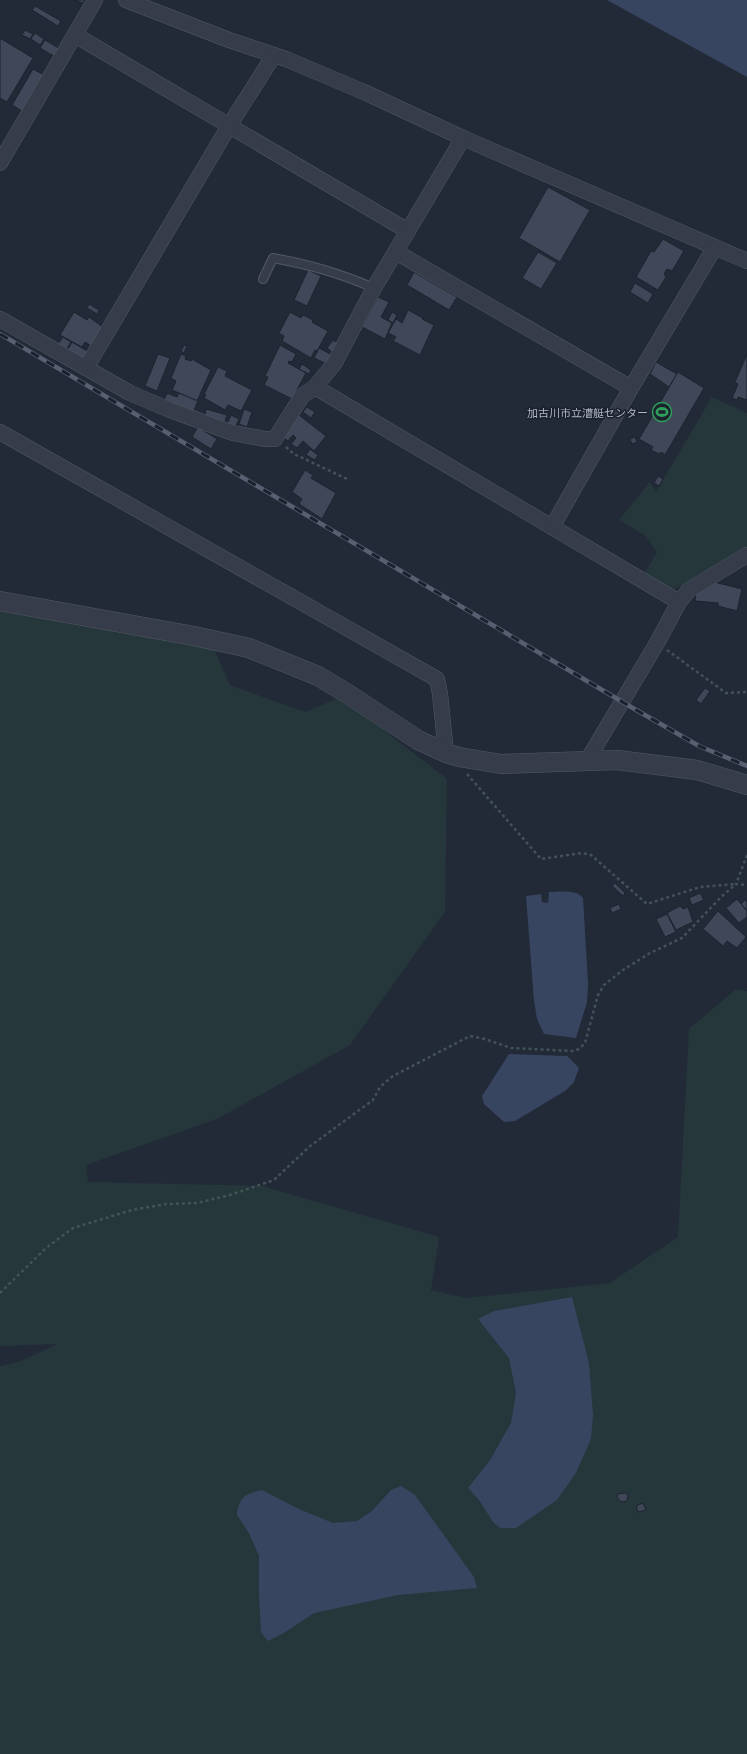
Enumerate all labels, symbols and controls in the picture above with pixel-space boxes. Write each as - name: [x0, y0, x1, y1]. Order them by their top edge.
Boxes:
- sports icon: 加古川市立漕艇センター: [651, 401, 673, 423]
- place label: 加古川市立漕艇センター: [527, 406, 648, 419]

